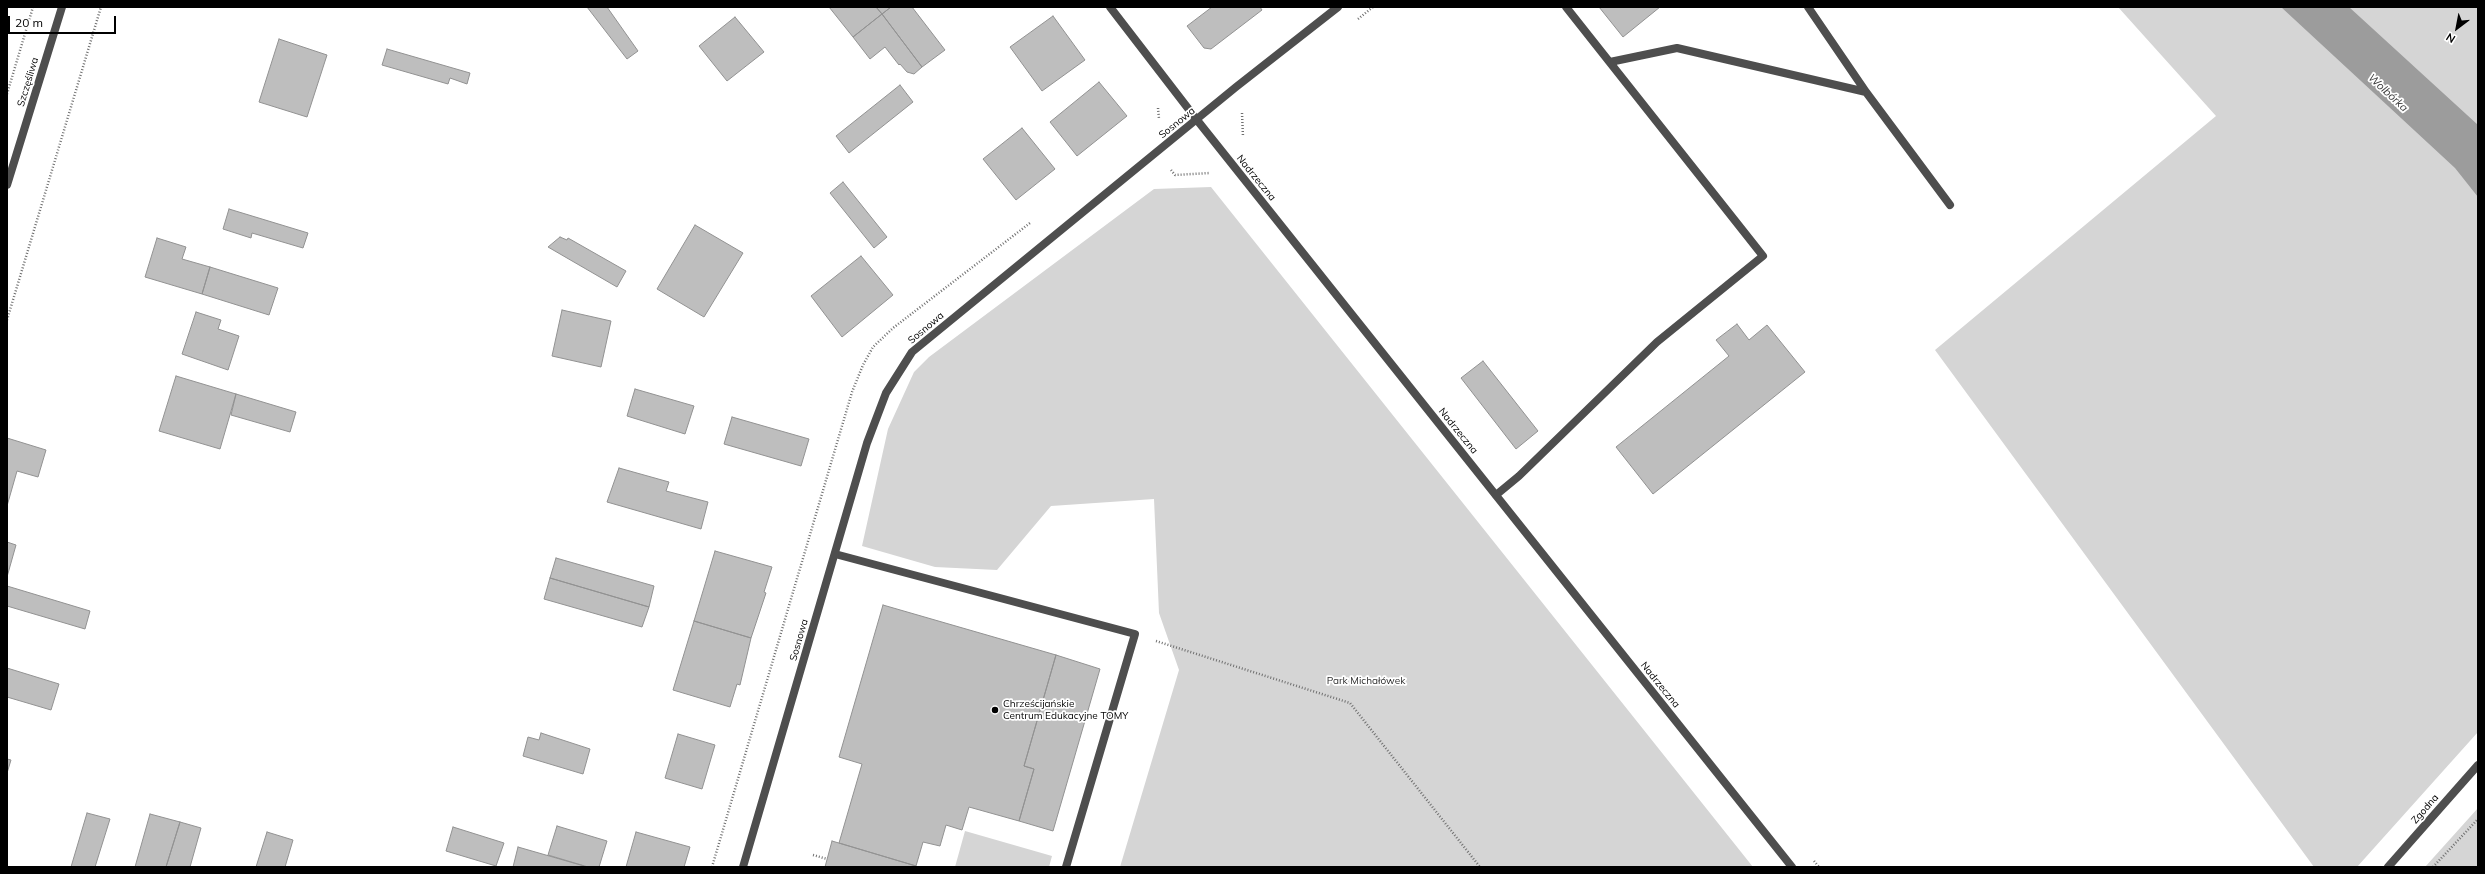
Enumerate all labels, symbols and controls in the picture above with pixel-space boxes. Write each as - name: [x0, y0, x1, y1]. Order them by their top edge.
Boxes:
- scale bar: [10, 8, 118, 34]
- north arrow: [2437, 8, 2477, 48]
- text: 20 m: [15, 15, 43, 30]
- text: N: [2443, 30, 2458, 46]
- street label: Szczęśliwa: [15, 56, 41, 108]
- water label: Wolbórka: [2365, 71, 2411, 115]
- street label: Sosnowa: [1157, 105, 1197, 141]
- street label: Nadrzeczna: [1234, 153, 1278, 203]
- street label: Sosnowa: [906, 310, 946, 346]
- street label: Nadrzeczna: [1436, 406, 1480, 456]
- street label: Sosnowa: [787, 618, 811, 662]
- street label: Nadrzeczna: [1638, 660, 1682, 710]
- park label: Park Michałówek: [1327, 675, 1405, 687]
- place label: Chrześcijańskie Centrum Edukacyjne TOMY: [1003, 698, 1128, 722]
- marker: Chrześcijańskie Centrum Edukacyjne TOMY: [990, 705, 1000, 715]
- street label: Zgodna: [2409, 792, 2441, 826]

